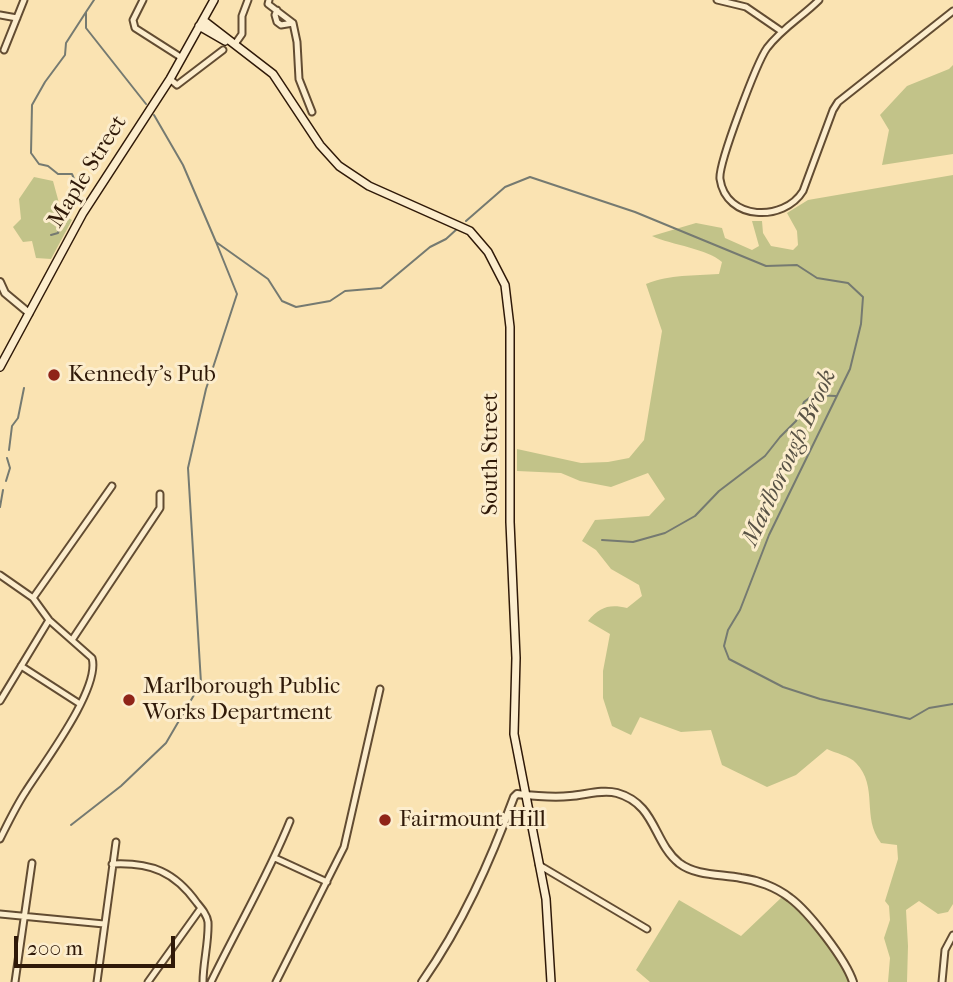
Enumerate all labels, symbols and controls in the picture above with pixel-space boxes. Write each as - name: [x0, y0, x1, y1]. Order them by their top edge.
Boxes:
- street label: Maple Street: [43, 111, 133, 233]
- place label: Kennedy's Pub: [68, 361, 216, 389]
- water label: Marlborough Brook: [736, 365, 844, 551]
- marker: Kennedy's Pub: [46, 367, 62, 383]
- street label: South Street: [477, 392, 505, 516]
- place label: Marlborough Public Works Department: [143, 673, 340, 727]
- marker: Marlborough Public Works Department: [121, 692, 137, 708]
- place label: Fairmount Hill: [399, 806, 546, 834]
- marker: Fairmount Hill: [377, 812, 393, 828]
- scale bar: [18, 922, 178, 966]
- text: 200 m: [27, 936, 83, 960]

